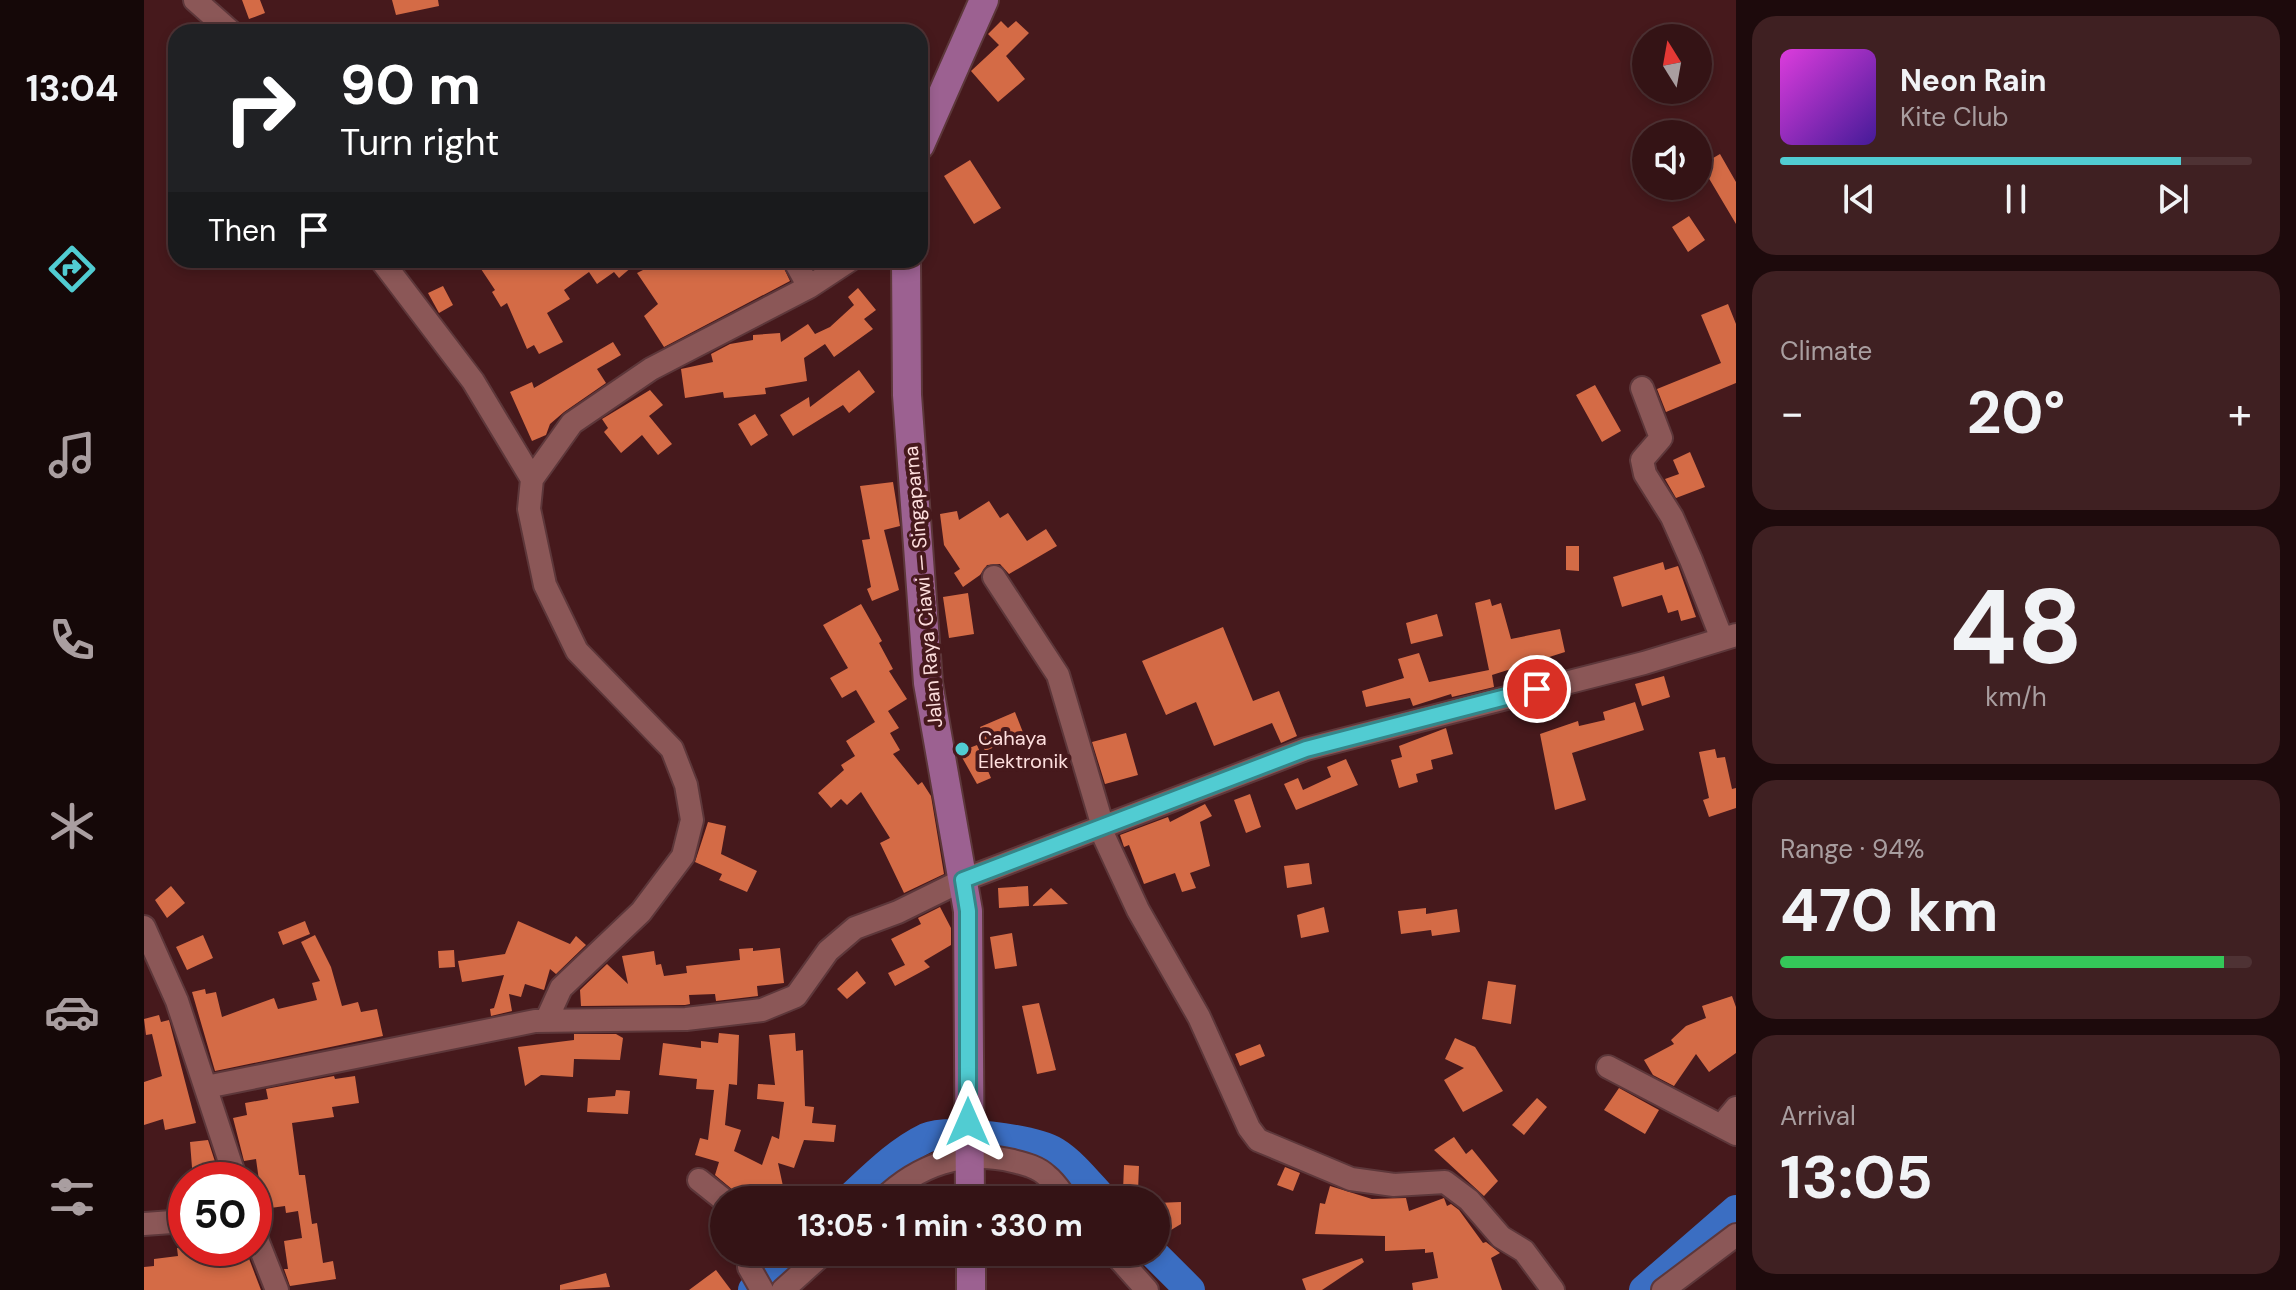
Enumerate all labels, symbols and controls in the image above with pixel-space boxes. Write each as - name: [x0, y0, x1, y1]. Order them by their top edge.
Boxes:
- north arrow: [1632, 24, 1712, 104]
- map controls: [1632, 24, 1712, 200]
- text: 90 m: [340, 48, 481, 121]
- icon: right: [208, 56, 312, 160]
- text: Neon Rain: [1900, 61, 2046, 100]
- text: 13:04: [26, 65, 118, 112]
- text: Kite Club: [1900, 100, 2009, 134]
- text: Turn right: [340, 119, 499, 166]
- button: sound: [1632, 120, 1712, 200]
- icon: previous: [1837, 177, 1881, 221]
- icon: pause: [1994, 177, 2038, 221]
- icon: next: [2151, 177, 2195, 221]
- icon: arrive: [292, 208, 336, 252]
- text: Then: [208, 211, 276, 250]
- icon: directions: [44, 241, 100, 297]
- text: Climate: [1780, 334, 1872, 368]
- text: 20°: [1967, 373, 2065, 452]
- text: −: [1780, 384, 1804, 442]
- text: +: [2228, 384, 2252, 442]
- icon: music: [44, 427, 100, 483]
- street label: Jalan Raya Ciawi — Singaparna: [898, 445, 948, 729]
- text: 48: [1949, 560, 2083, 695]
- icon: phone: [44, 612, 100, 668]
- pin: [1503, 655, 1571, 723]
- icon: arrive: [1515, 667, 1559, 711]
- text: km/h: [1985, 680, 2047, 714]
- place label: Cahaya Elektronik: [978, 725, 1068, 774]
- marker: Cahaya Elektronik: [953, 740, 971, 758]
- icon: climate: [44, 798, 100, 854]
- text: Range · 94%: [1780, 832, 1924, 866]
- text: 470 km: [1780, 871, 1998, 950]
- icon: car: [44, 984, 100, 1040]
- position arrow: [926, 1080, 1010, 1164]
- text: Arrival: [1780, 1099, 1856, 1133]
- text: 13:05: [1780, 1138, 1933, 1217]
- speed limit sign: 50: [168, 1162, 272, 1266]
- icon: filters: [44, 1169, 100, 1225]
- text: 13:05 · 1 min · 330 m: [797, 1206, 1083, 1245]

